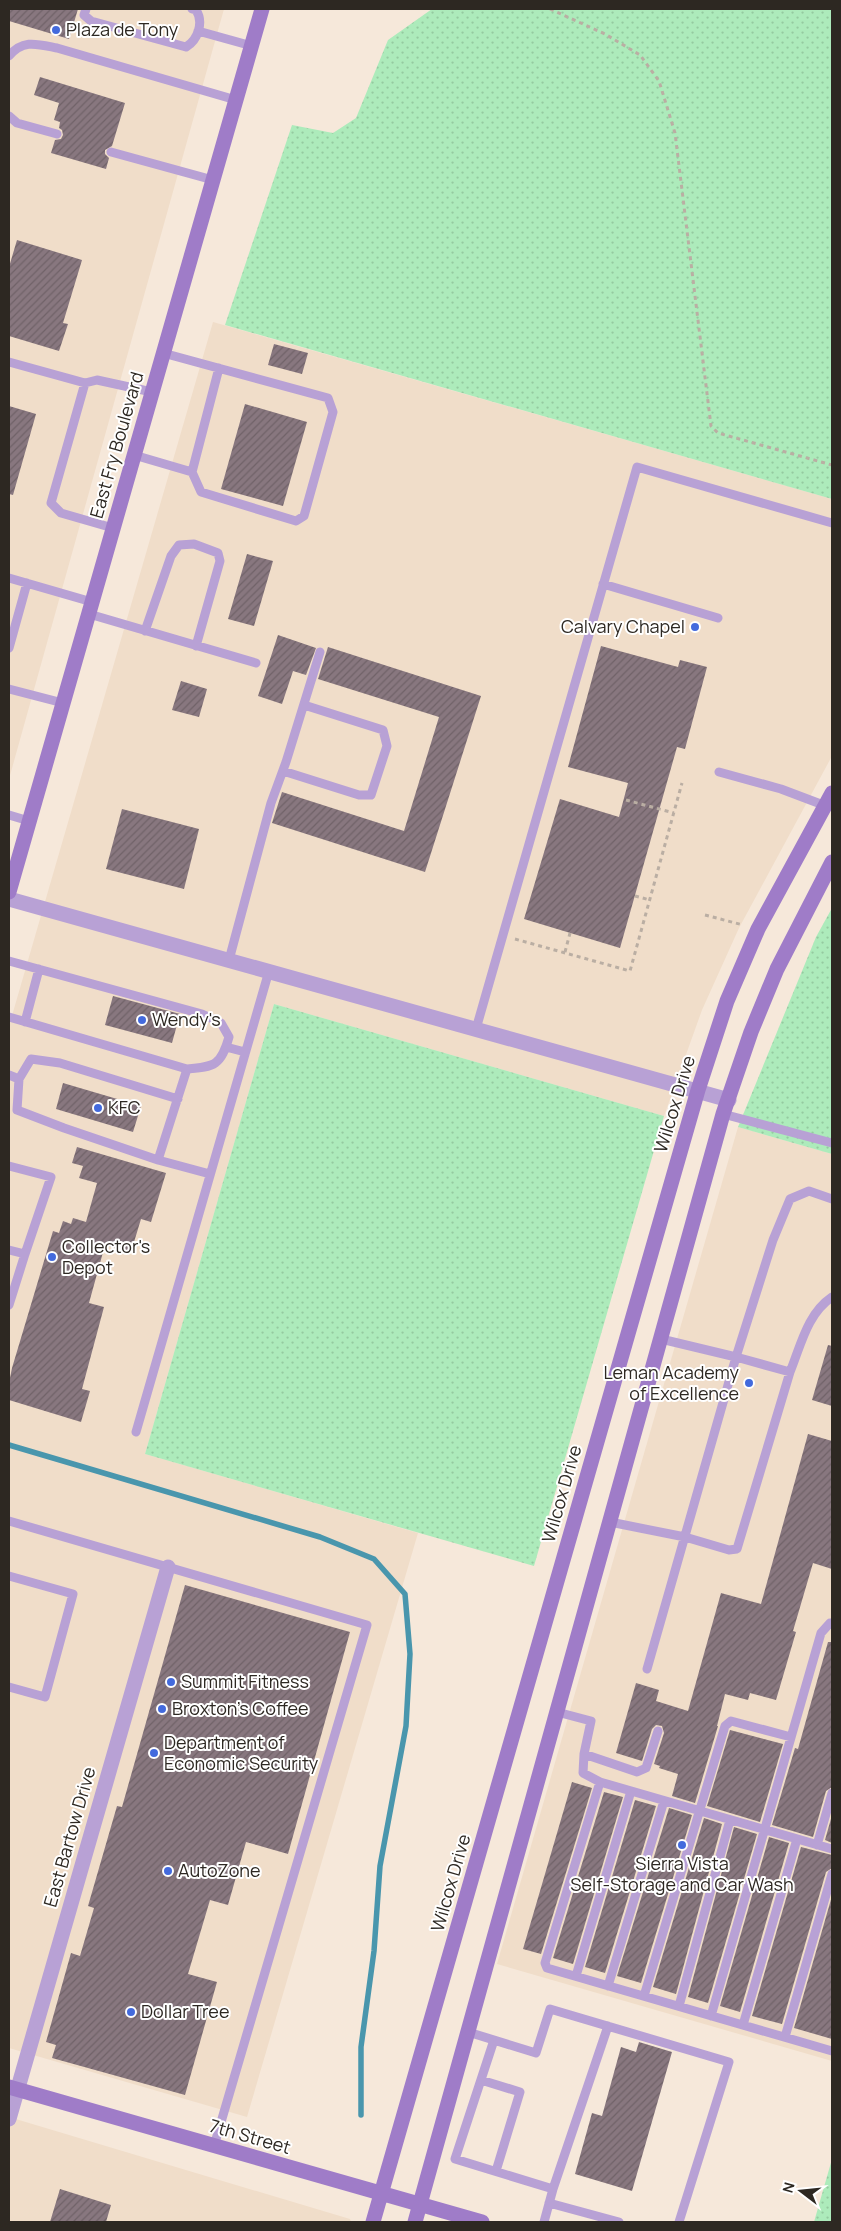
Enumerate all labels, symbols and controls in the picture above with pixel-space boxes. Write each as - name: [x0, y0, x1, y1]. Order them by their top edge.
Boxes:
- place label: Plaza de Tony: [66, 17, 179, 41]
- marker: Plaza de Tony: [50, 24, 62, 36]
- street label: East Fry Boulevard: [84, 369, 148, 521]
- place label: Calvary Chapel: [561, 614, 685, 638]
- marker: Calvary Chapel: [689, 621, 701, 633]
- place label: Wendy's: [152, 1007, 221, 1031]
- marker: Wendy's: [136, 1014, 148, 1026]
- street label: Wilcox Drive: [648, 1052, 700, 1155]
- place label: KFC: [108, 1095, 141, 1119]
- marker: KFC: [92, 1102, 104, 1114]
- place label: Collector's Depot: [62, 1234, 150, 1279]
- marker: Collector's Depot: [46, 1251, 58, 1263]
- place label: Leman Academy of Excellence: [603, 1360, 739, 1405]
- marker: Leman Academy of Excellence: [743, 1377, 755, 1389]
- street label: Wilcox Drive: [536, 1442, 586, 1545]
- place label: Summit Fitness: [181, 1669, 309, 1693]
- marker: Summit Fitness: [165, 1676, 177, 1688]
- place label: Broxton's Coffee: [172, 1696, 309, 1720]
- marker: Broxton's Coffee: [156, 1703, 168, 1715]
- place label: Department of Economic Security: [164, 1730, 319, 1775]
- marker: Department of Economic Security: [148, 1747, 160, 1759]
- street label: East Bartow Drive: [38, 1764, 101, 1910]
- street label: Wilcox Drive: [425, 1831, 475, 1934]
- marker: Sierra Vista Self-Storage and Car Wash: [676, 1839, 688, 1851]
- place label: Sierra Vista Self-Storage and Car Wash: [570, 1851, 794, 1896]
- place label: AutoZone: [178, 1858, 260, 1882]
- marker: AutoZone: [162, 1865, 174, 1877]
- place label: Dollar Tree: [141, 1999, 229, 2023]
- marker: Dollar Tree: [125, 2006, 137, 2018]
- street label: 7th Street: [207, 2113, 294, 2159]
- north arrow: [776, 2166, 826, 2216]
- text: N: [778, 2180, 799, 2195]

